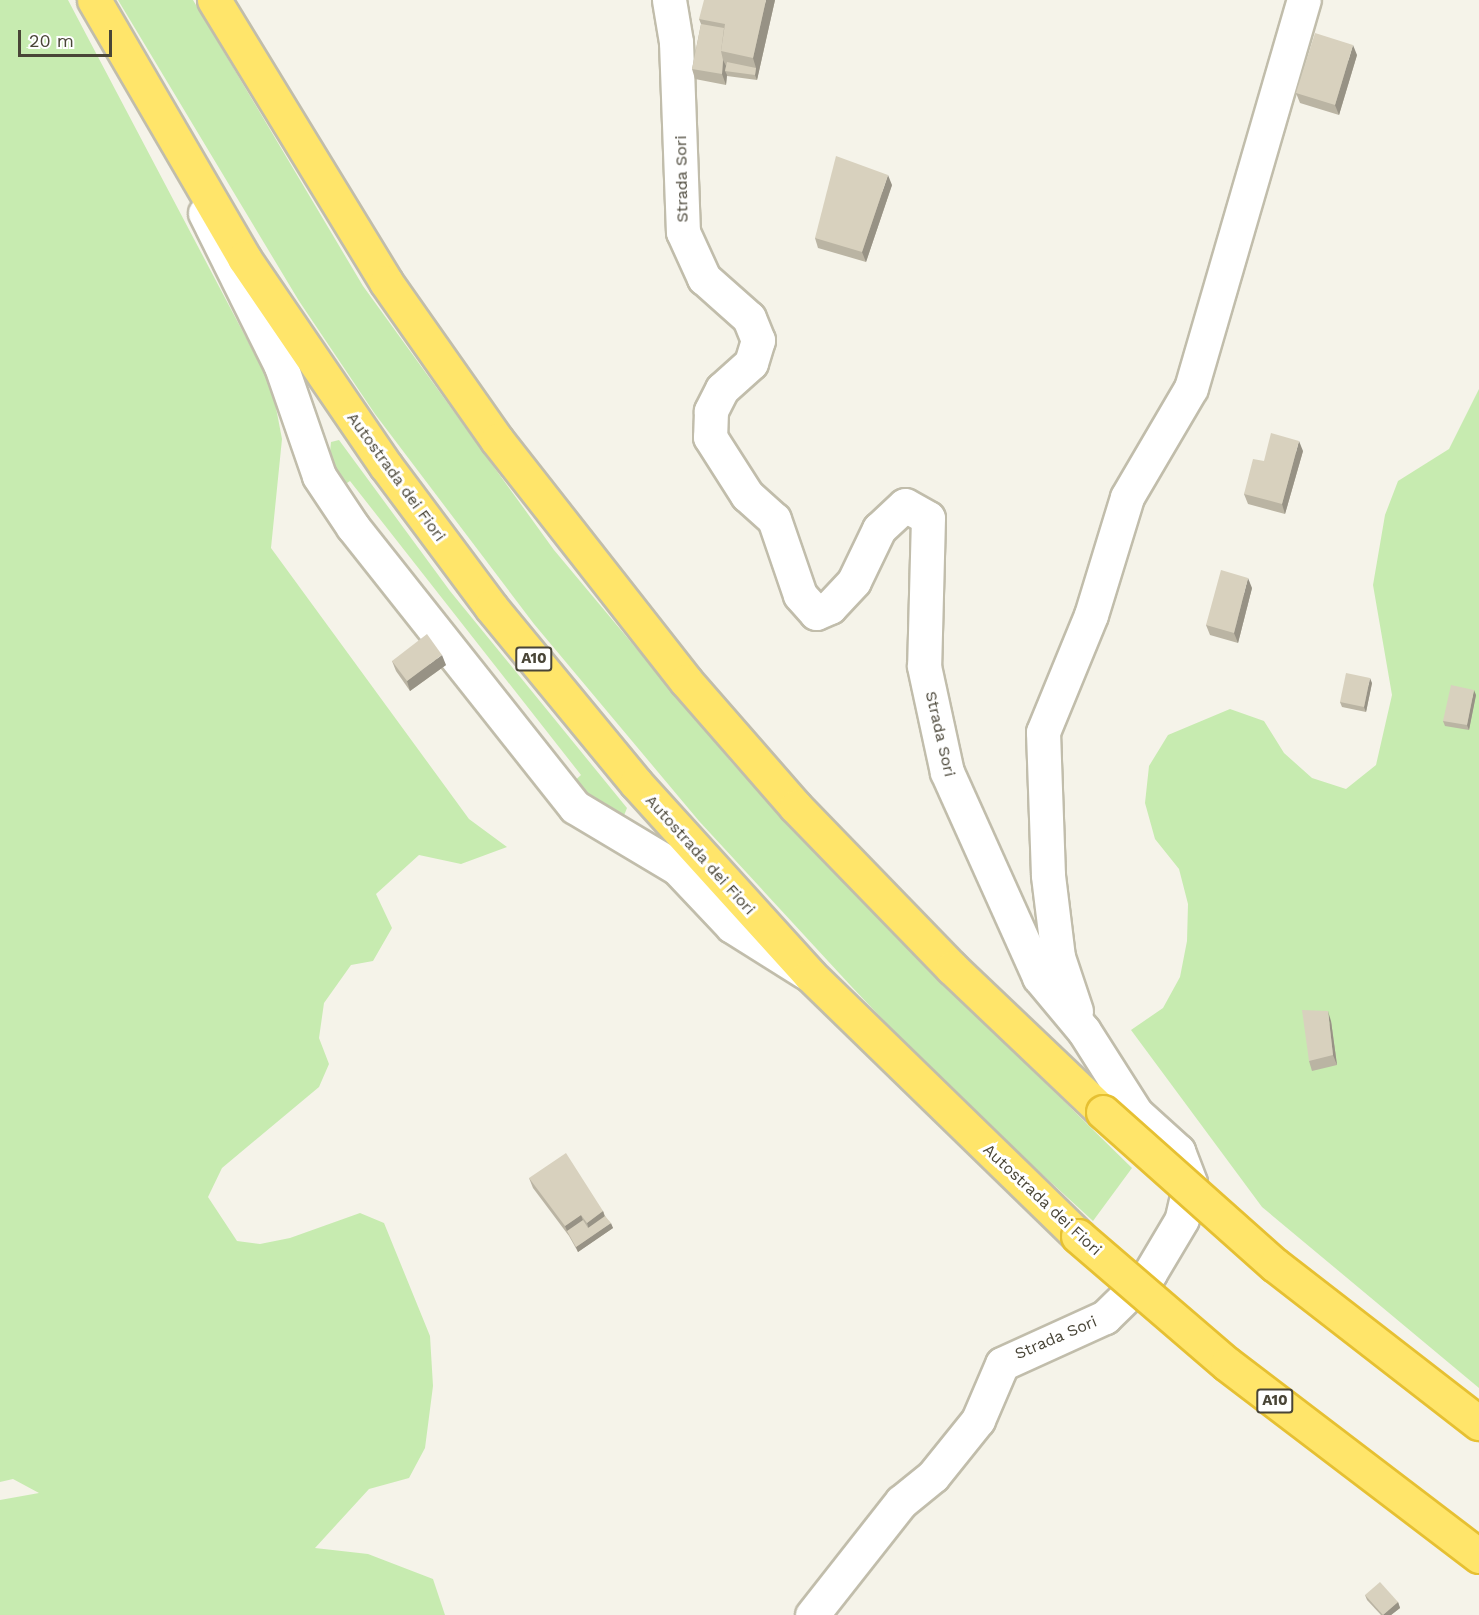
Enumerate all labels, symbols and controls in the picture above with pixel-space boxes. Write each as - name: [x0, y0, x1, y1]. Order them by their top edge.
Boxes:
- scale bar: [21, 18, 116, 56]
- text: 20 m: [29, 30, 74, 51]
- street label: Strada Sori: [672, 135, 692, 223]
- street label: Autostrada dei Fiori: [343, 409, 449, 545]
- road number: A10: [514, 647, 554, 671]
- street label: Strada Sori: [921, 689, 959, 779]
- street label: Autostrada dei Fiori: [641, 791, 759, 919]
- street label: Autostrada dei Fiori: [979, 1140, 1105, 1260]
- street label: Strada Sori: [1012, 1312, 1100, 1364]
- road number: A10: [1256, 1389, 1294, 1413]

